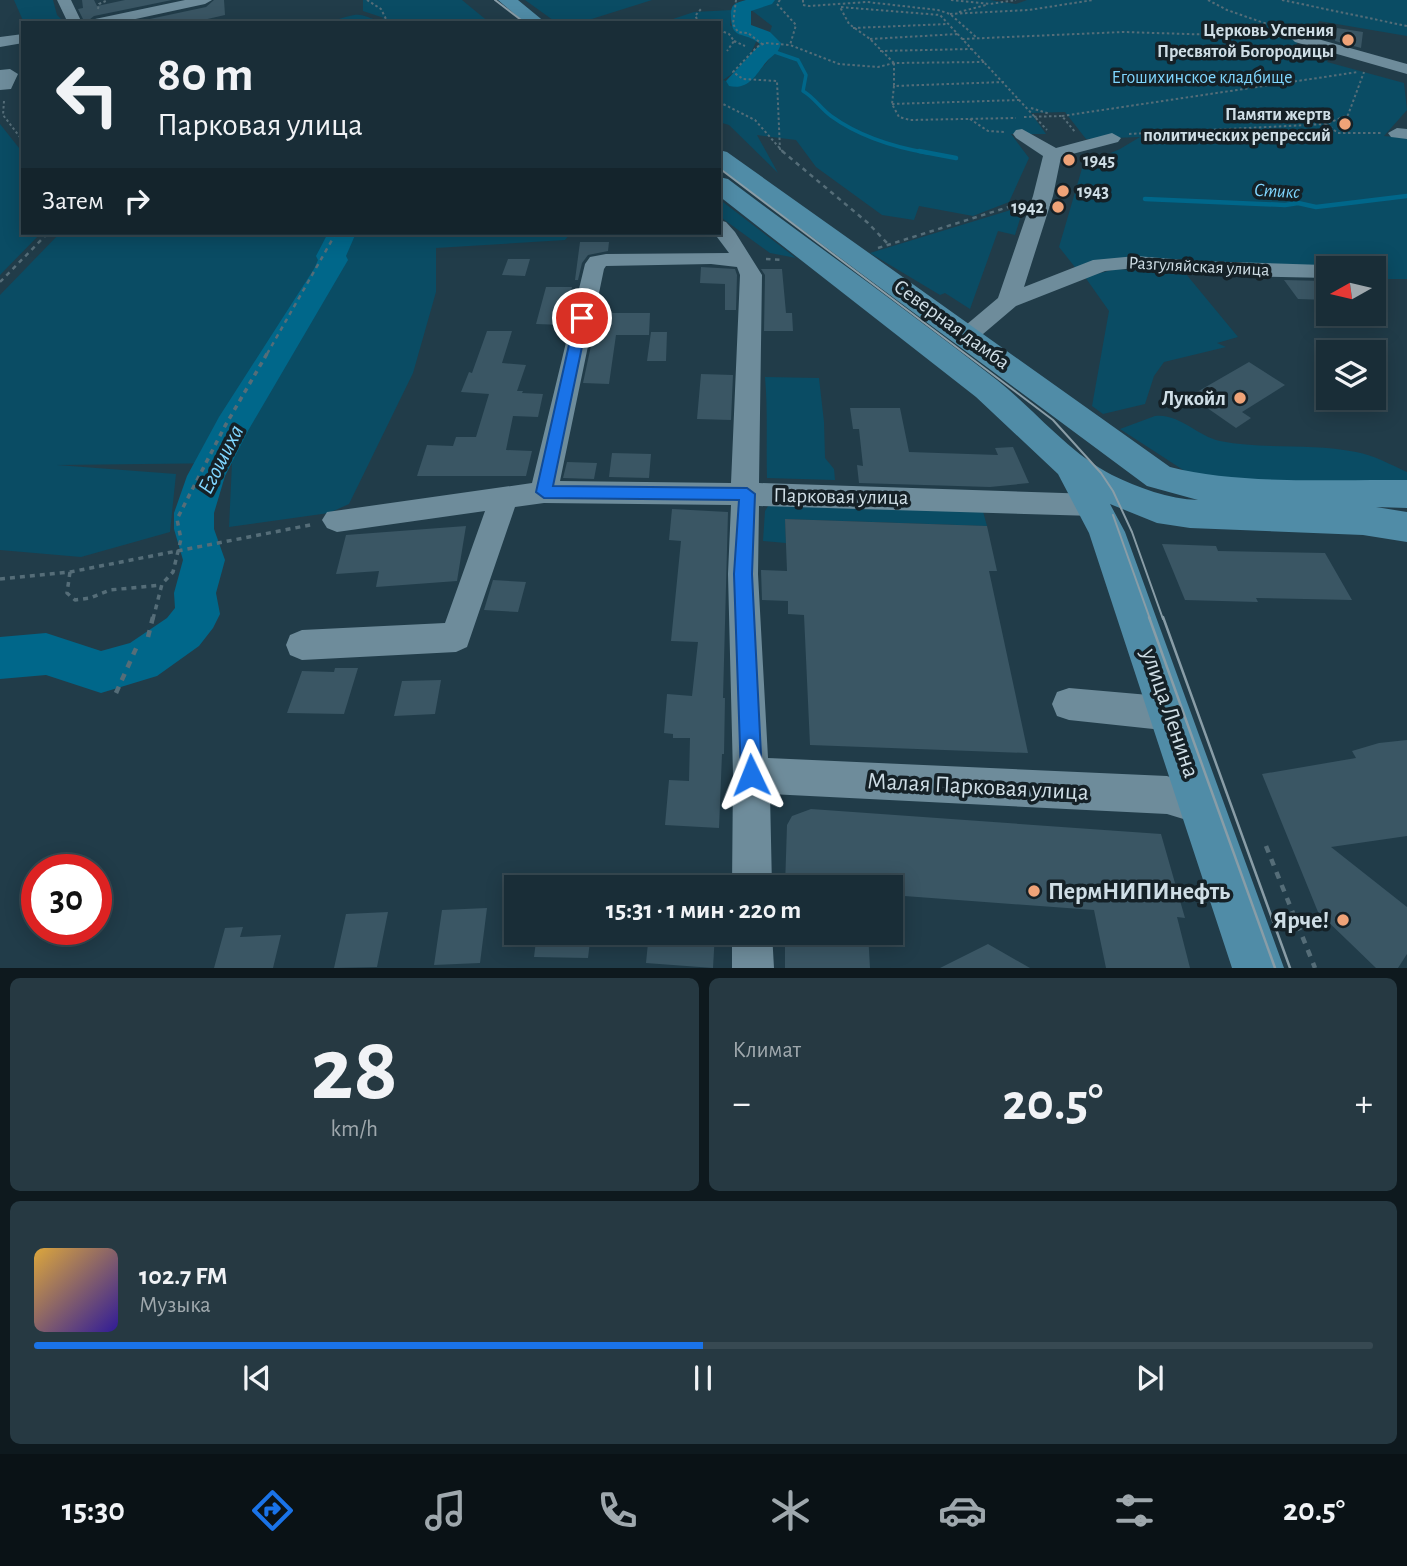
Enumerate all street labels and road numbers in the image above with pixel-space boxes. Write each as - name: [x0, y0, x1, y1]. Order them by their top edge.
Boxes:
- street label: Разгуляйская улица: [1128, 254, 1270, 280]
- street label: Северная дамба: [890, 275, 1014, 374]
- street label: Парковая улица: [773, 485, 909, 508]
- street label: улица Ленина: [1136, 645, 1203, 781]
- street label: Малая Парковая улица: [866, 769, 1089, 805]

